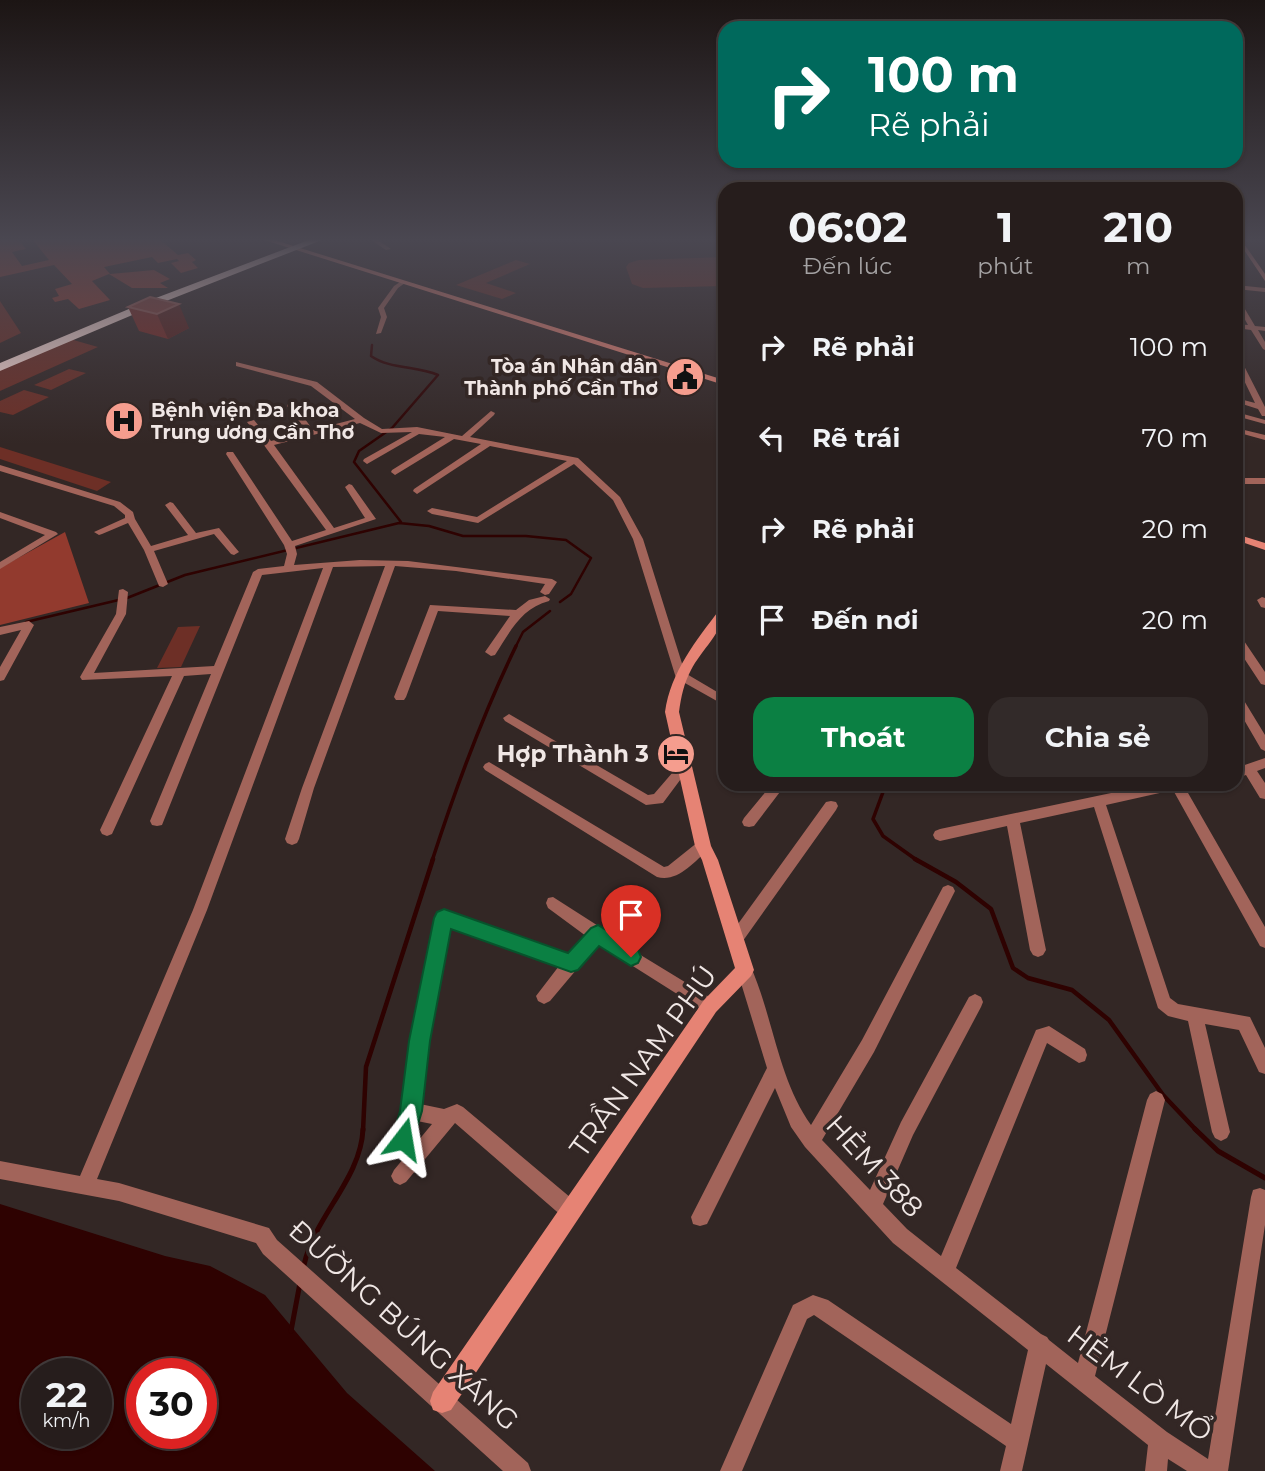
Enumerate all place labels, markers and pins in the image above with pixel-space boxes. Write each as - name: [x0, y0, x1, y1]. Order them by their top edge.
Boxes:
- place label: Tòa án Nhân dân Thành phố Cần Thơ: [464, 355, 658, 400]
- public building icon: Tòa án Nhân dân Thành phố Cần Thơ: [664, 356, 706, 398]
- place label: Bệnh viện Đa khoa Trung ương Cần Thơ: [151, 399, 354, 444]
- hospital icon: Bệnh viện Đa khoa Trung ương Cần Thơ: [103, 400, 145, 442]
- hotel icon: Hợp Thành 3: [655, 733, 697, 775]
- place label: Hợp Thành 3: [497, 740, 649, 768]
- pin: [601, 885, 661, 957]

